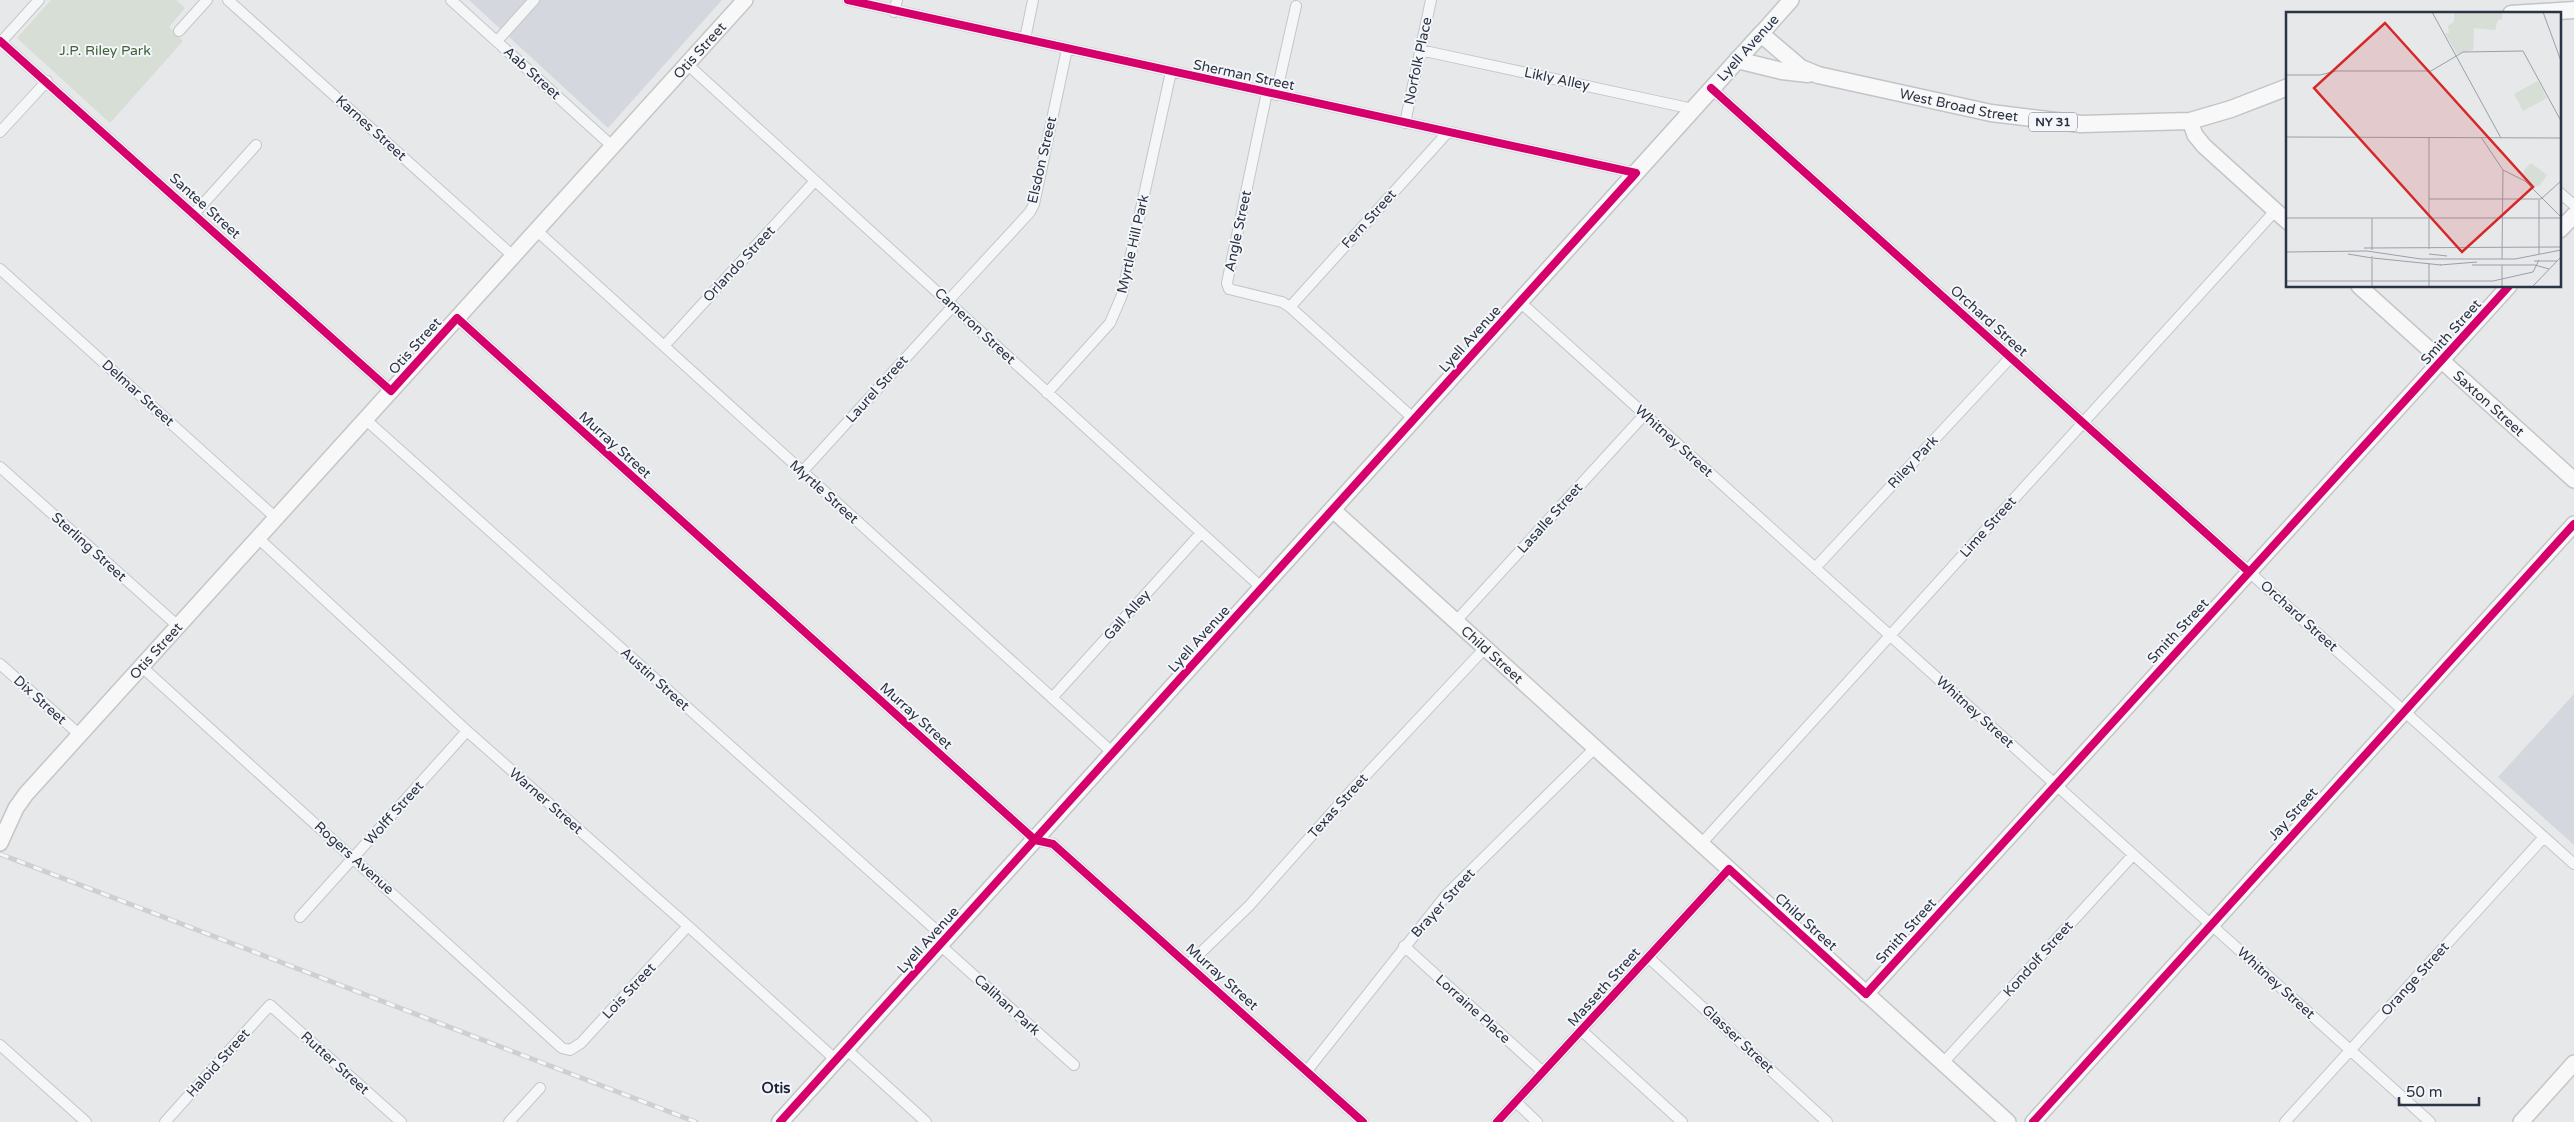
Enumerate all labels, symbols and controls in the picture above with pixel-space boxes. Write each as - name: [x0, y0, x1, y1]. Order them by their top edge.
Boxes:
- street label: Lyell Avenue: [1714, 11, 1783, 85]
- inset map: [2286, 12, 2562, 288]
- street label: Norfolk Place: [1400, 16, 1436, 106]
- street label: Otis Street: [669, 18, 730, 82]
- park label: J.P. Riley Park: [59, 42, 151, 59]
- street label: Aab Street: [500, 43, 564, 103]
- street label: Sherman Street: [1192, 56, 1297, 94]
- street label: Likly Alley: [1523, 64, 1592, 94]
- street label: West Broad Street: [1898, 85, 2020, 125]
- street label: Karnes Street: [332, 92, 410, 165]
- road number: NY 31: [2029, 112, 2077, 132]
- street label: Elsdon Street: [1024, 114, 1060, 205]
- street label: Santee Street: [166, 170, 244, 243]
- street label: Fern Street: [1338, 186, 1400, 252]
- street label: Angle Street: [1221, 188, 1255, 273]
- street label: Myrtle Hill Park: [1113, 192, 1153, 295]
- street label: Orlando Street: [700, 222, 779, 305]
- street label: Orchard Street: [1947, 282, 2032, 361]
- street label: Cameron Street: [931, 284, 1019, 368]
- street label: Smith Street: [2417, 295, 2485, 368]
- street label: Lyell Avenue: [1436, 302, 1505, 376]
- street label: Otis Street: [385, 314, 445, 378]
- street label: Laurel Street: [842, 351, 912, 426]
- street label: Delmar Street: [98, 356, 178, 430]
- street label: Saxton Street: [2450, 367, 2529, 440]
- street label: Whitney Street: [1631, 402, 1717, 481]
- street label: Murray Street: [575, 408, 655, 482]
- street label: Riley Park: [1884, 432, 1942, 492]
- street label: Myrtle Street: [786, 457, 862, 528]
- street label: Lasalle Street: [1514, 479, 1587, 557]
- street label: Lime Street: [1956, 493, 2020, 561]
- street label: Sterling Street: [48, 509, 130, 585]
- street label: Orchard Street: [2257, 577, 2342, 656]
- street label: Gall Alley: [1100, 586, 1154, 644]
- street label: Smith Street: [2144, 595, 2213, 667]
- street label: Lyell Avenue: [1165, 602, 1234, 676]
- street label: Otis Street: [126, 618, 186, 683]
- street label: Child Street: [1458, 622, 1527, 687]
- street label: Austin Street: [617, 644, 693, 715]
- street label: Dix Street: [10, 672, 70, 729]
- street label: Whitney Street: [1932, 673, 2018, 752]
- street label: Murray Street: [876, 679, 956, 753]
- street label: Warner Street: [506, 764, 587, 838]
- street label: Texas Street: [1304, 770, 1372, 842]
- street label: Wolff Street: [361, 777, 428, 848]
- street label: Jay Street: [2265, 784, 2322, 844]
- street label: Rogers Avenue: [311, 818, 397, 898]
- street label: Brayer Street: [1408, 864, 1479, 941]
- street label: Child Street: [1771, 890, 1841, 955]
- street label: Smith Street: [1872, 894, 1940, 967]
- street label: Lyell Avenue: [894, 903, 963, 977]
- street label: Kondolf Street: [1999, 917, 2077, 1000]
- street label: Orange Street: [2377, 938, 2453, 1019]
- street label: Murray Street: [1182, 940, 1262, 1014]
- street label: Masseth Street: [1564, 944, 1644, 1030]
- street label: Whitney Street: [2233, 944, 2319, 1023]
- street label: Lois Street: [599, 959, 660, 1023]
- street label: Calihan Park: [970, 971, 1044, 1039]
- street label: Lorraine Place: [1432, 971, 1514, 1047]
- street label: Glasser Street: [1698, 1001, 1778, 1077]
- street label: Haloid Street: [183, 1025, 254, 1101]
- street label: Rutter Street: [297, 1028, 373, 1099]
- scale bar: [2399, 1074, 2479, 1106]
- district label: Otis: [762, 1079, 790, 1097]
- text: 50 m: [2406, 1083, 2443, 1101]

